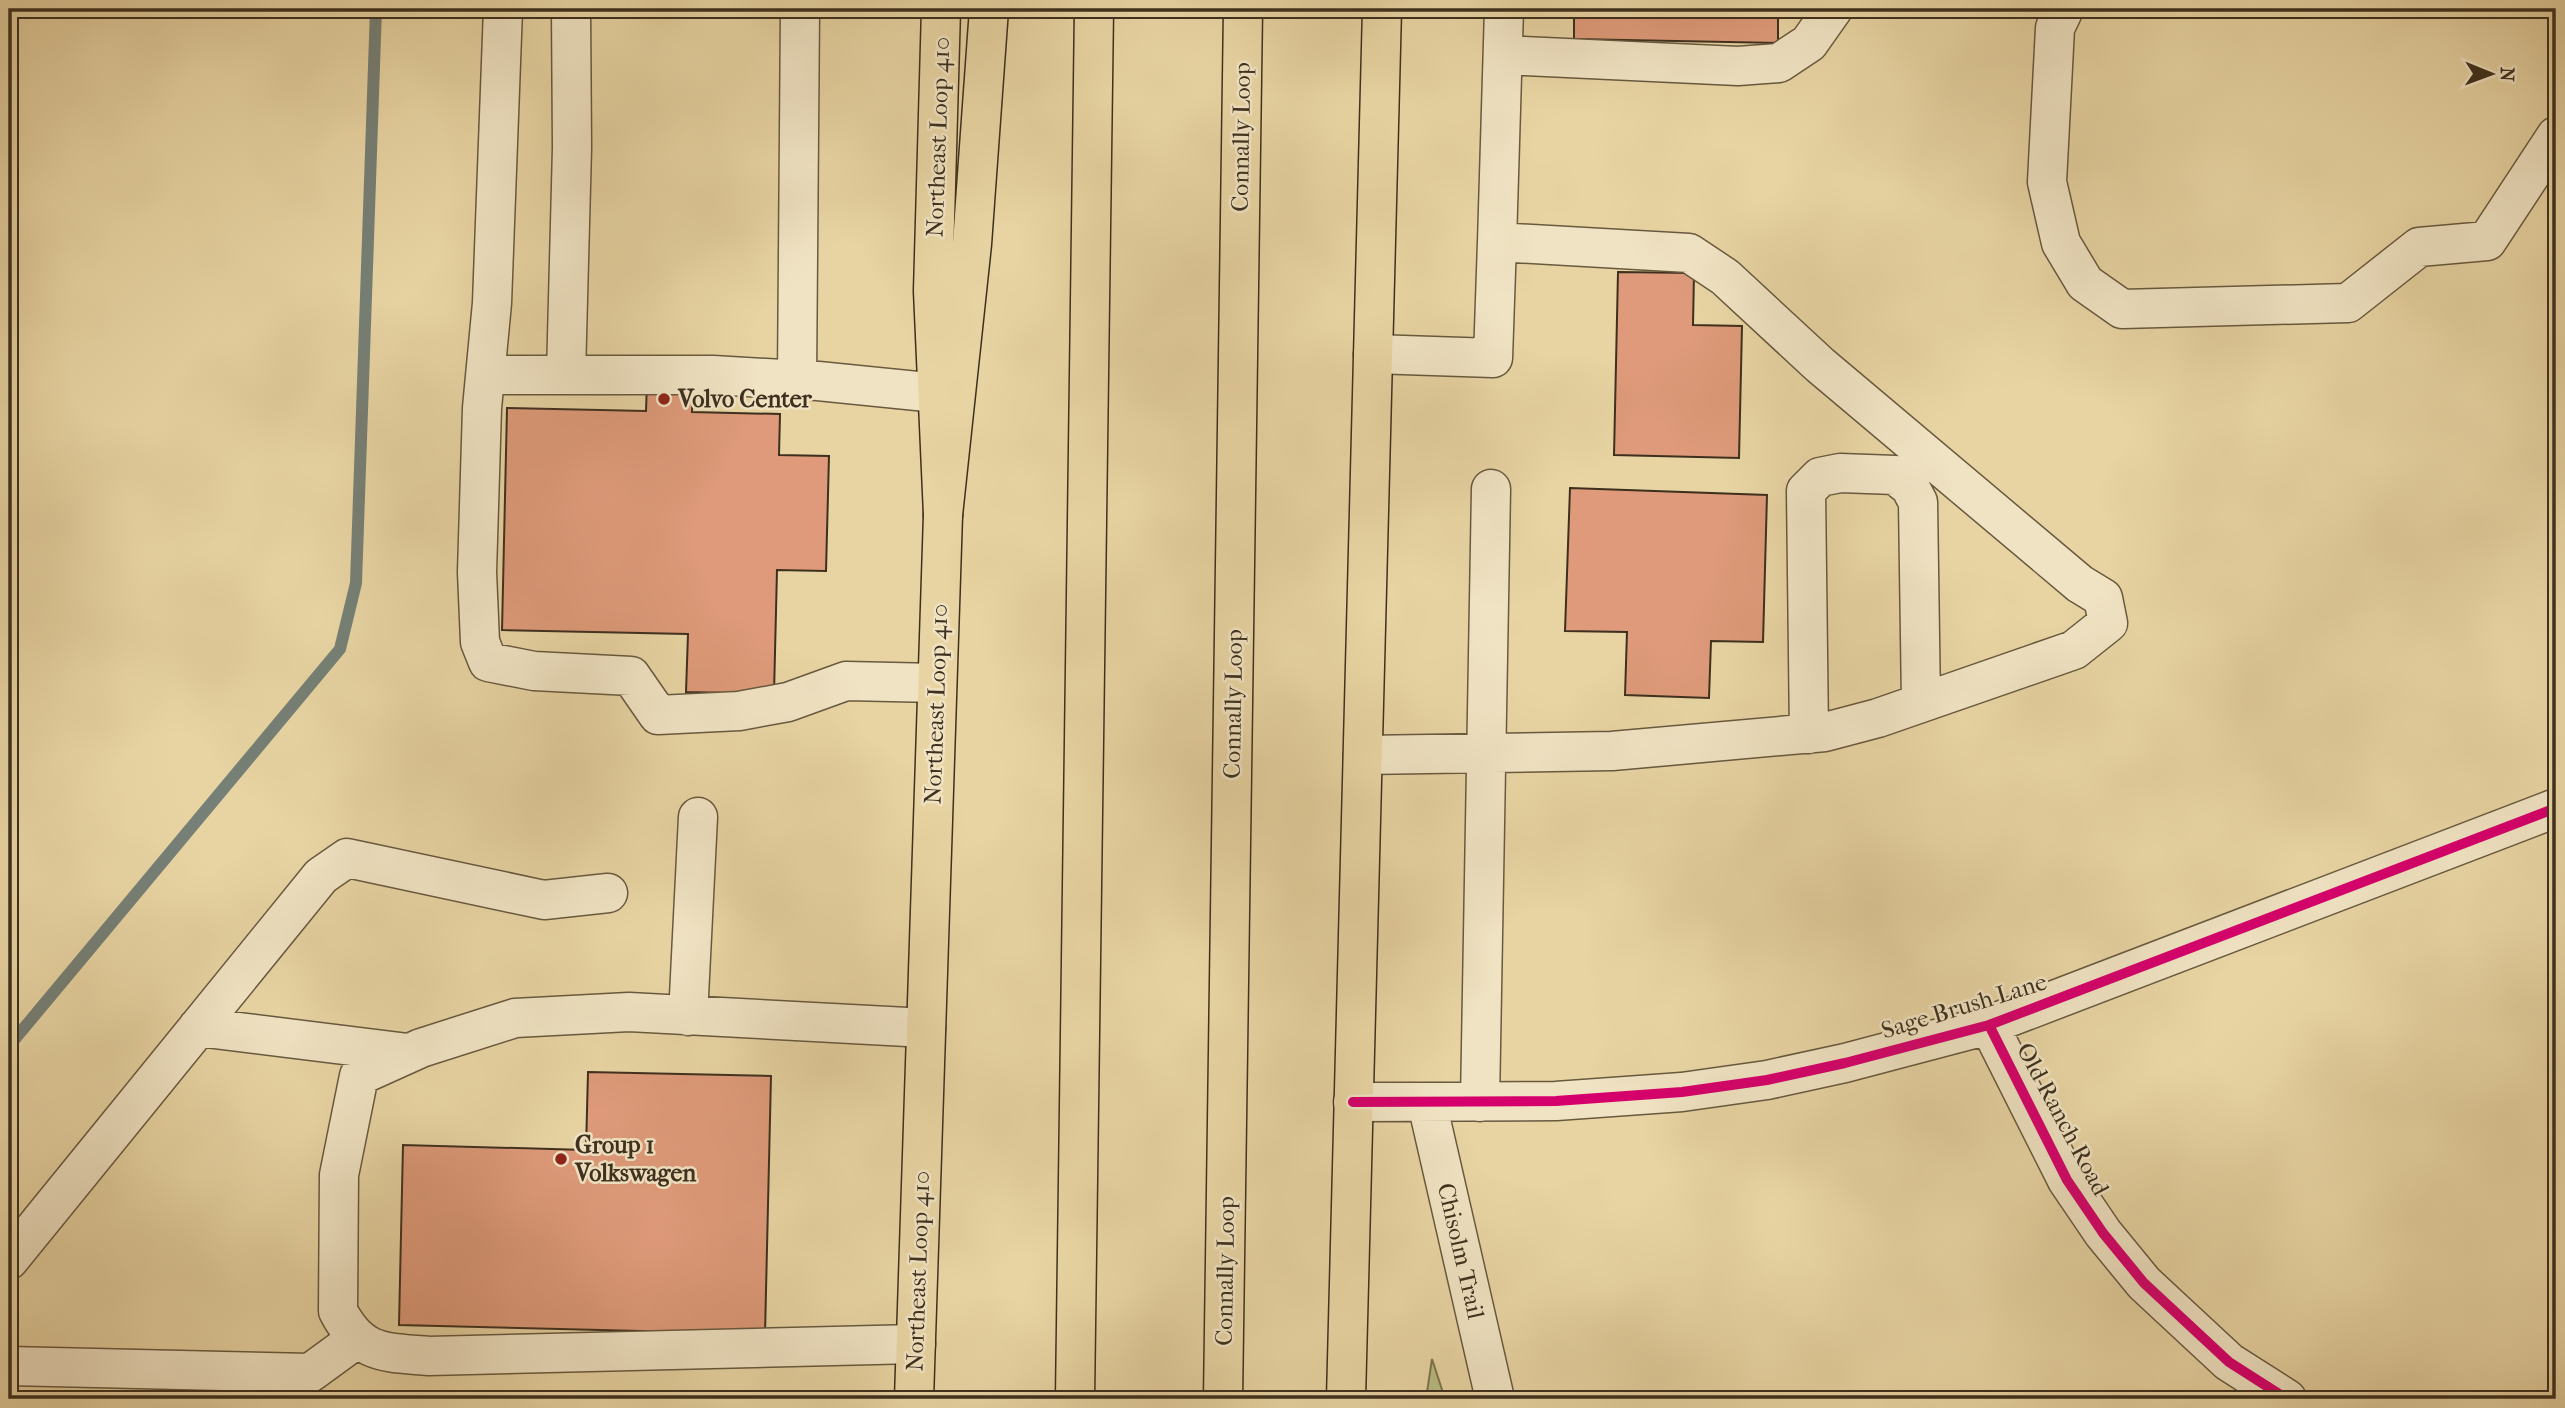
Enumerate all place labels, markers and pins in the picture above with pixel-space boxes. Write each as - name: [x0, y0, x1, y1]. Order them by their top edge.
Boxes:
- place label: Volvo Center: [677, 385, 813, 413]
- marker: Volvo Center: [656, 391, 672, 407]
- place label: Group 1 Volkswagen: [574, 1131, 697, 1187]
- marker: Group 1 Volkswagen: [553, 1151, 569, 1167]

